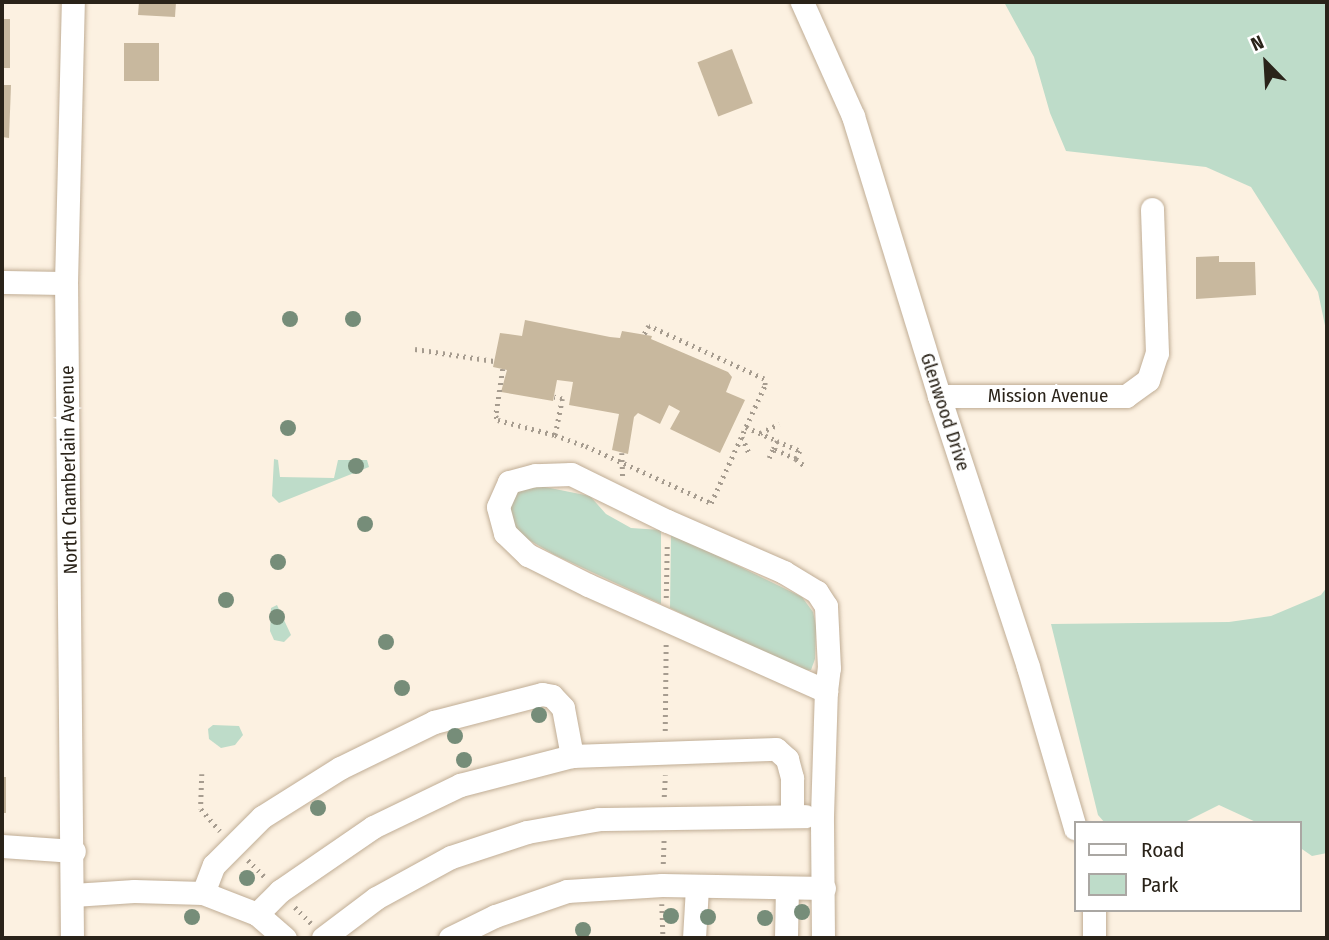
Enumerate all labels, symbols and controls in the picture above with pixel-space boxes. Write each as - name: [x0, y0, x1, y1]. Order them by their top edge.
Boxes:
- north arrow: [1231, 28, 1301, 98]
- text: N: [1247, 31, 1267, 56]
- street label: Glenwood Drive: [915, 350, 975, 474]
- street label: North Chamberlain Avenue: [56, 365, 82, 575]
- street label: Mission Avenue: [988, 385, 1108, 407]
- legend: [1074, 821, 1301, 912]
- text: Road: [1141, 837, 1185, 863]
- text: Park: [1141, 872, 1178, 898]

